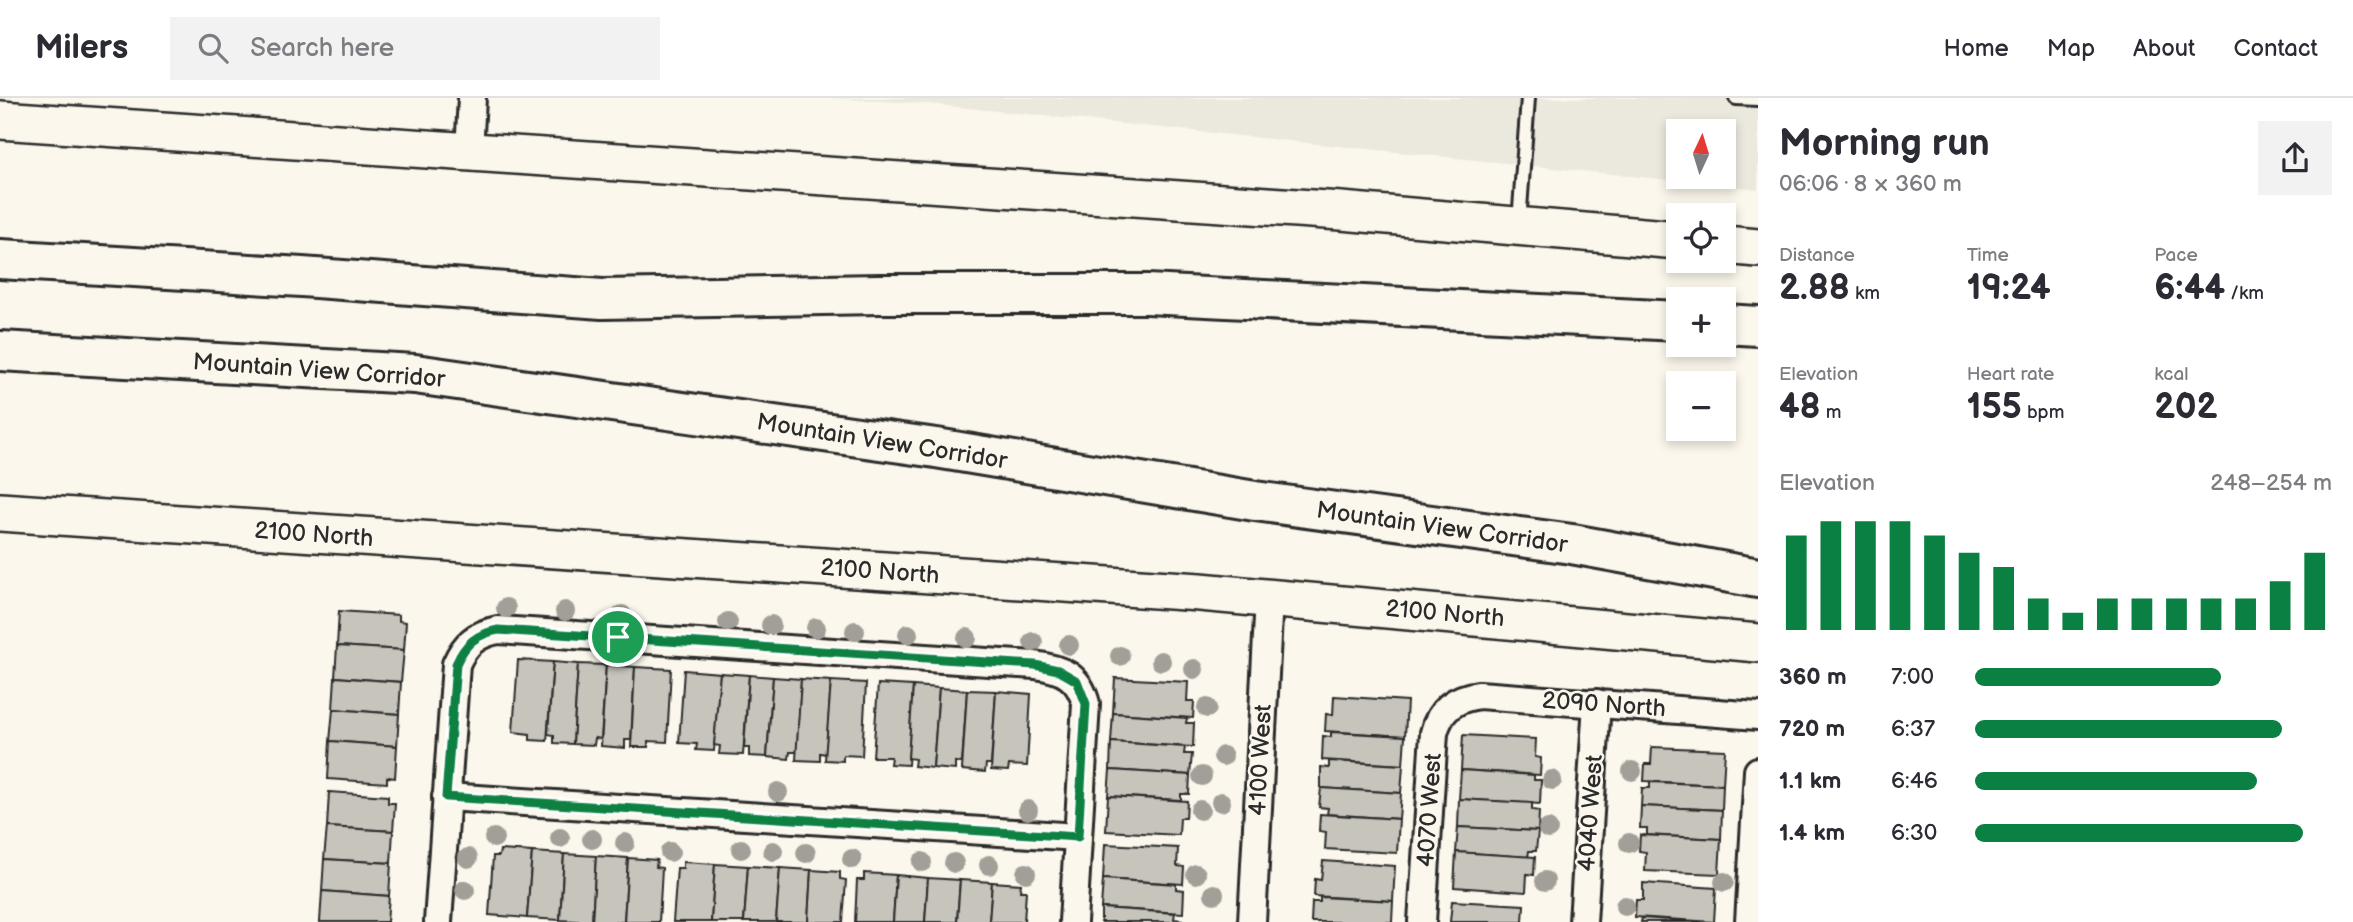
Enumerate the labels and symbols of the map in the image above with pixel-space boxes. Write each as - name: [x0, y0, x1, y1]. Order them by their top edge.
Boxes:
- north arrow: [1666, 119, 1736, 189]
- street label: Mountain View Corridor: [192, 347, 447, 394]
- street label: Mountain View Corridor: [755, 407, 1010, 476]
- street label: Mountain View Corridor: [1315, 496, 1570, 560]
- street label: 2100 North: [254, 516, 374, 553]
- street label: 2100 North: [820, 553, 940, 590]
- street label: 2100 North: [1384, 594, 1506, 633]
- pin: [588, 607, 648, 667]
- street label: 2090 North: [1541, 686, 1667, 723]
- street label: 4100 West: [1243, 703, 1278, 817]
- street label: 4070 West: [1411, 751, 1448, 868]
- street label: 4040 West: [1572, 753, 1609, 872]

